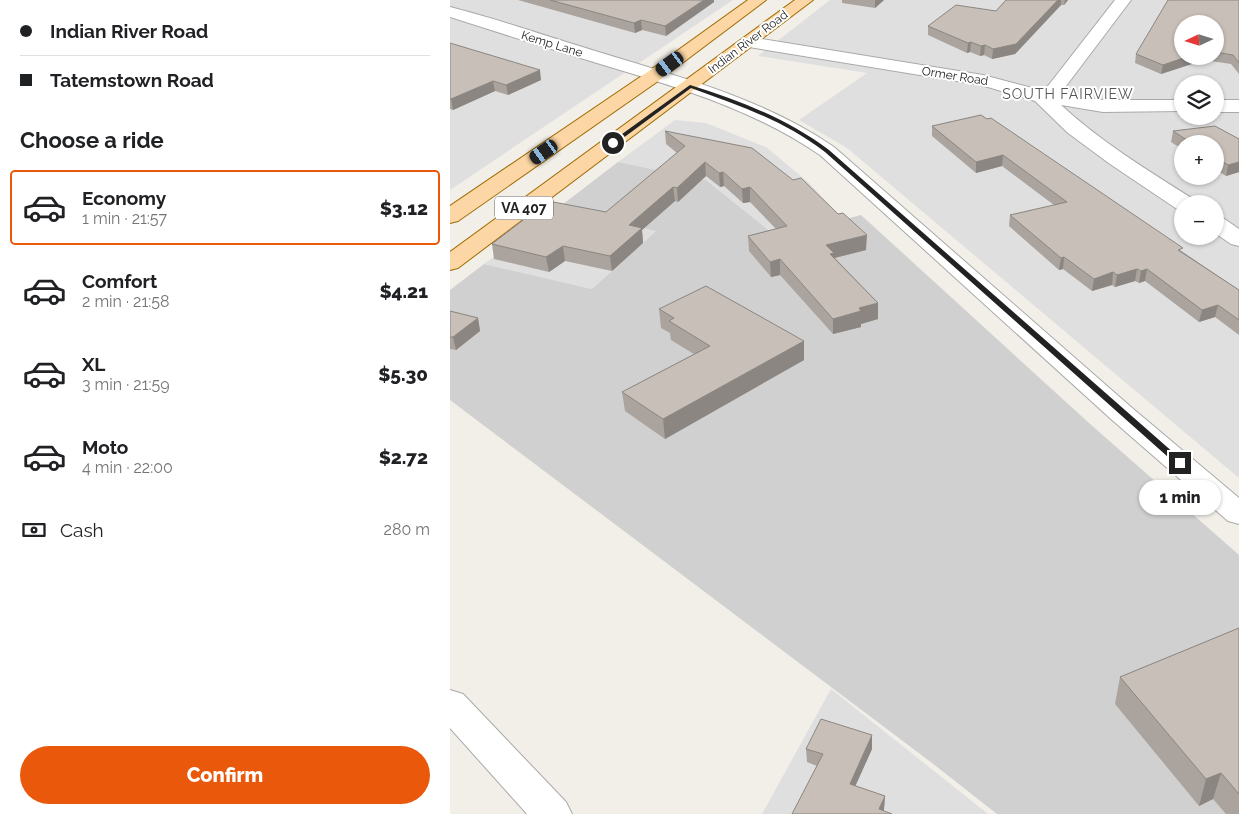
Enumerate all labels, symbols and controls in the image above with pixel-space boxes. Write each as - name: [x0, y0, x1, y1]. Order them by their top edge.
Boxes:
- street label: Indian River Road: [705, 8, 791, 76]
- north arrow: [1174, 15, 1224, 65]
- map controls: [1174, 15, 1224, 245]
- text: Indian River Road: [50, 20, 208, 42]
- street label: Kemp Lane: [520, 28, 584, 60]
- car: [653, 49, 686, 79]
- street label: Ormer Road: [921, 64, 989, 88]
- text: Tatemstown Road: [50, 69, 214, 91]
- button: layers: [1174, 75, 1224, 125]
- district label: SOUTH FAIRVIEW: [1002, 86, 1134, 102]
- text: Choose a ride: [20, 127, 164, 153]
- route start: [602, 132, 624, 154]
- button: +: [1174, 135, 1224, 185]
- car: [527, 137, 560, 167]
- icon: car: [22, 185, 67, 230]
- text: Economy: [82, 187, 166, 209]
- button: −: [1174, 195, 1224, 245]
- text: $3.12: [380, 197, 428, 219]
- road number: VA 407: [495, 197, 553, 220]
- text: 1 min · 21:57: [82, 209, 167, 228]
- icon: car: [22, 268, 67, 313]
- text: Comfort: [82, 270, 157, 292]
- text: $4.21: [379, 280, 428, 302]
- text: 2 min · 21:58: [82, 292, 170, 311]
- icon: car: [22, 351, 67, 396]
- text: XL: [82, 353, 105, 375]
- text: $5.30: [378, 363, 428, 385]
- text: 3 min · 21:59: [82, 375, 170, 394]
- icon: car: [22, 434, 67, 479]
- text: Moto: [82, 436, 128, 458]
- text: $2.72: [379, 446, 428, 468]
- route end: [1169, 452, 1191, 474]
- text: 4 min · 22:00: [82, 458, 173, 477]
- callout: 1 min: [1139, 480, 1221, 516]
- text: 1 min: [1159, 488, 1201, 507]
- icon: cash: [20, 516, 48, 544]
- text: Cash: [60, 519, 104, 541]
- text: 280 m: [384, 520, 430, 539]
- button: Confirm: [20, 746, 430, 804]

